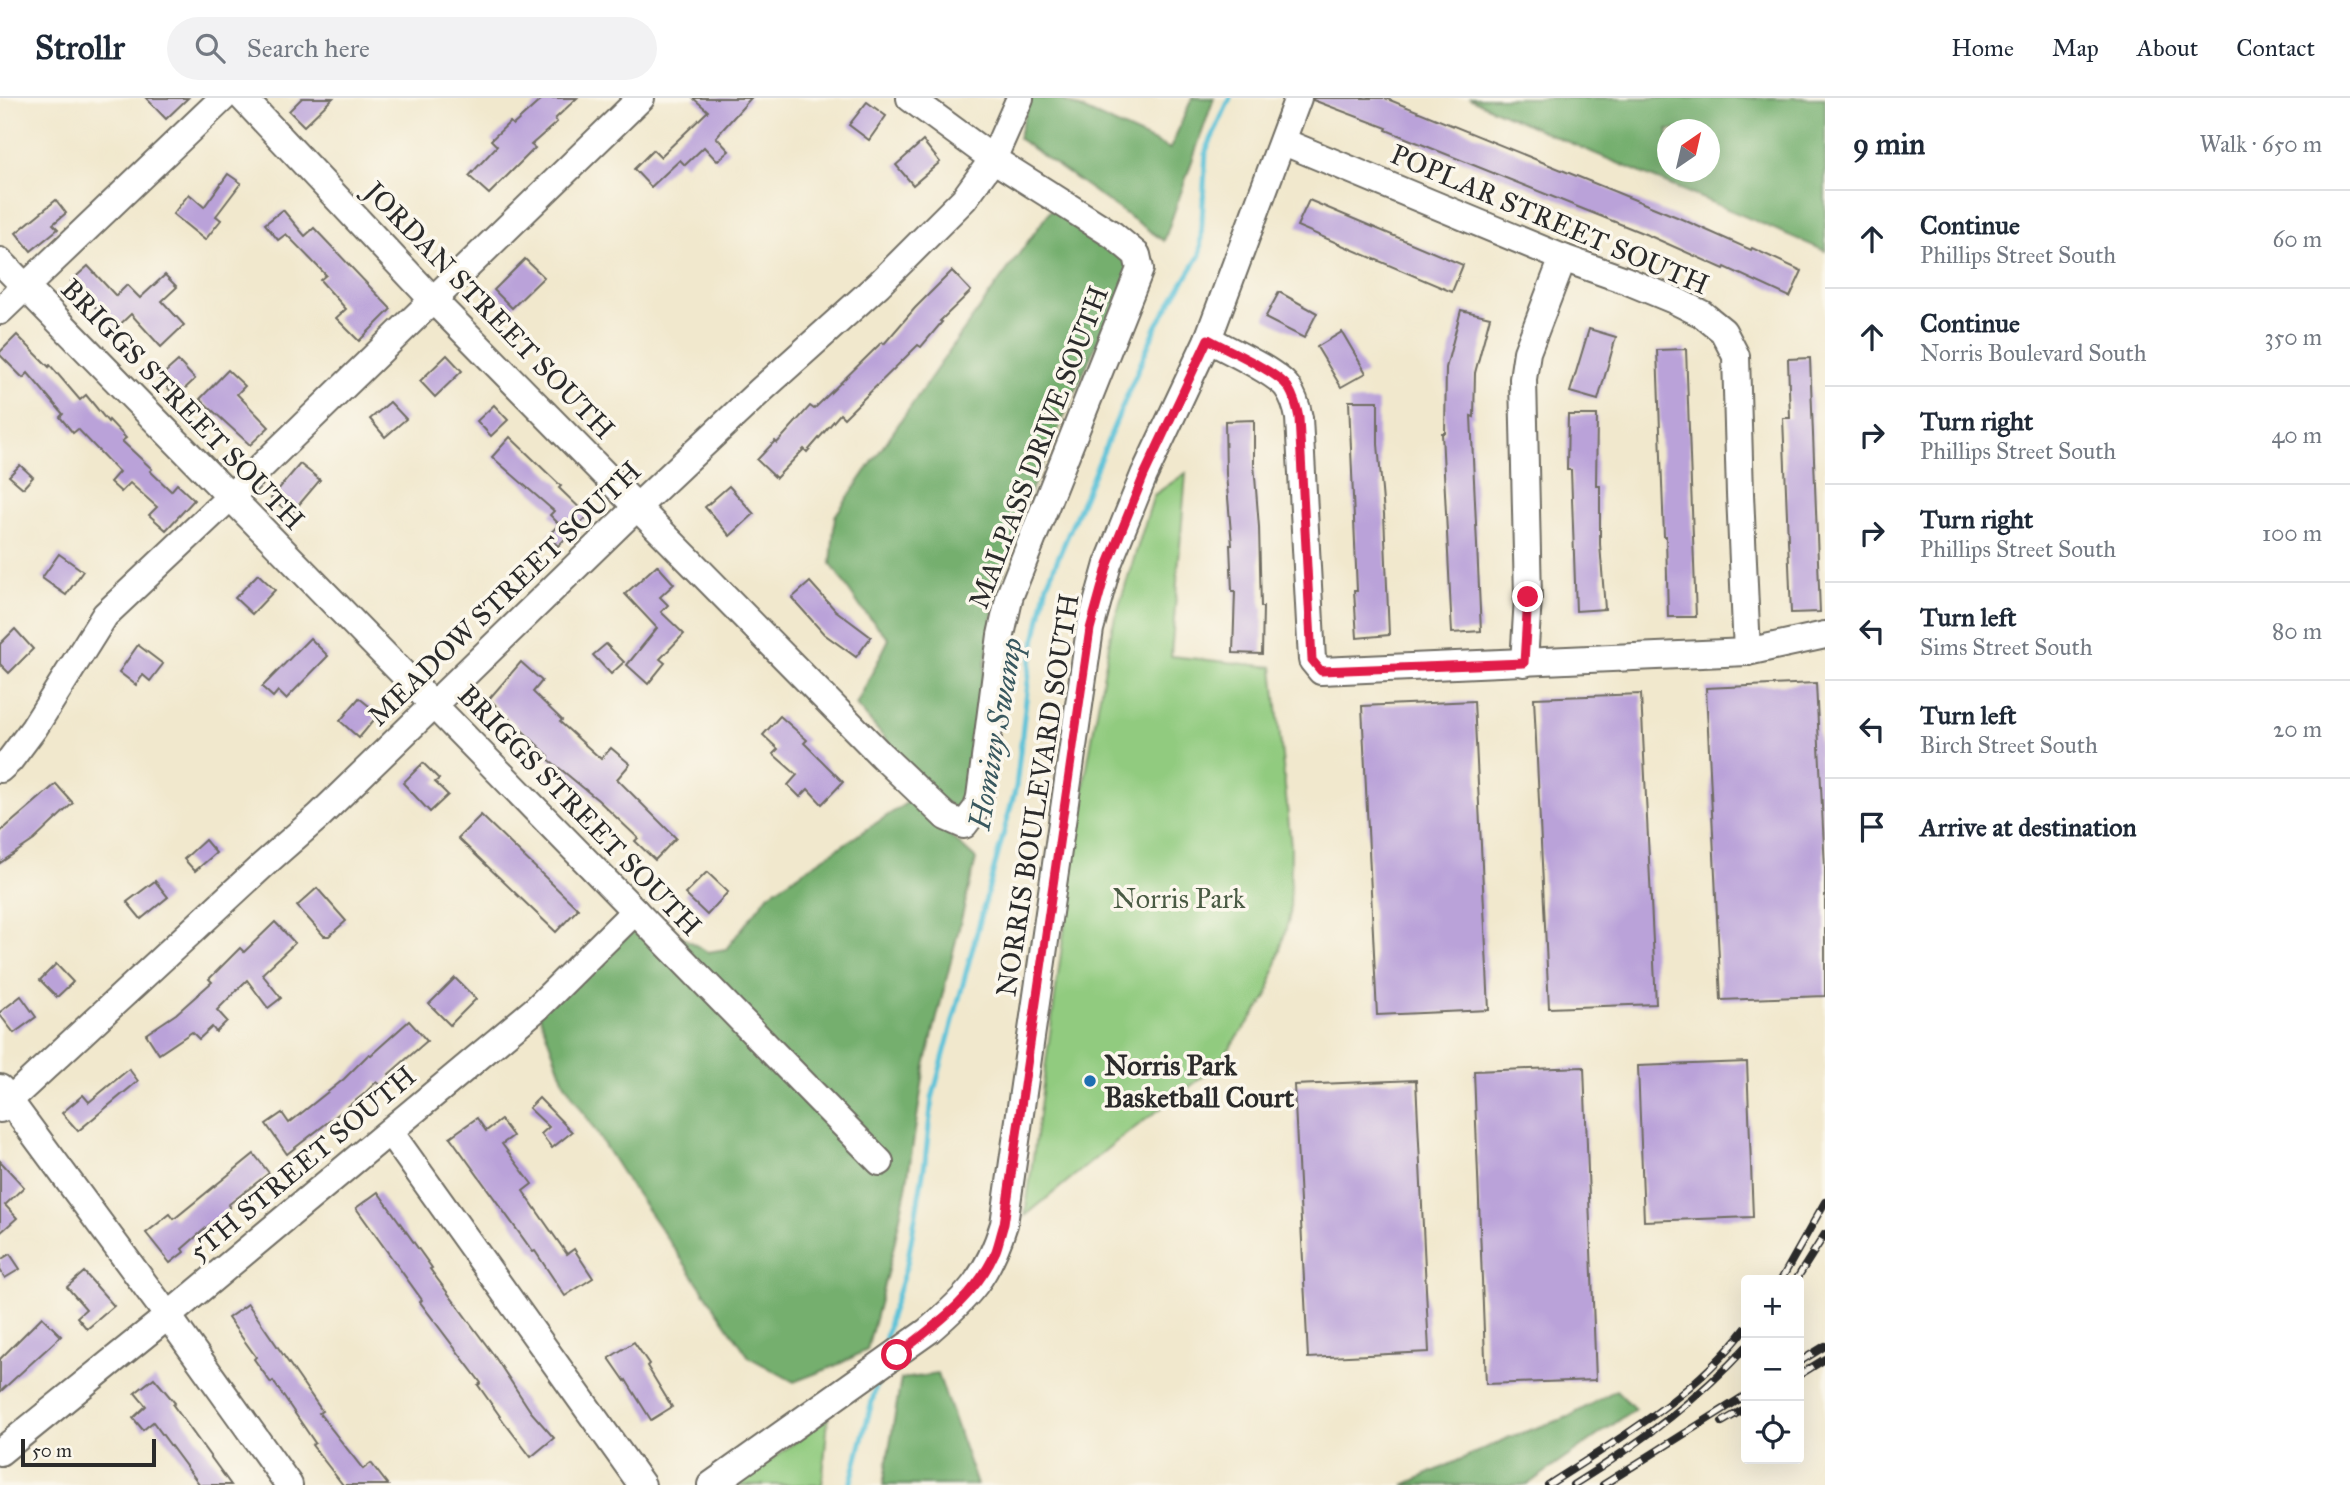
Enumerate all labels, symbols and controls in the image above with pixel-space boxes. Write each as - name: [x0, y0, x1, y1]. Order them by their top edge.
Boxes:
- search box: [167, 17, 657, 80]
- text: Strollr: [35, 28, 125, 68]
- icon: search: [191, 29, 229, 67]
- text: Search here: [247, 32, 370, 64]
- text: Home: [1951, 33, 2014, 63]
- text: Map: [2052, 33, 2099, 63]
- text: About: [2137, 33, 2198, 63]
- text: Contact: [2236, 33, 2315, 63]
- north arrow: [1657, 119, 1720, 182]
- text: 9 min: [1853, 126, 1925, 162]
- text: Walk · 650 m: [2200, 130, 2322, 158]
- street label: POPLAR STREET SOUTH: [1385, 136, 1714, 302]
- street label: JORDAN STREET SOUTH: [355, 172, 622, 447]
- text: Continue: [1920, 209, 2020, 241]
- icon: ahead: [1853, 220, 1891, 258]
- text: 60 m: [2273, 225, 2322, 253]
- text: Phillips Street South: [1920, 241, 2116, 269]
- street label: BRIGGS STREET SOUTH: [53, 271, 312, 537]
- street label: MALPASS DRIVE SOUTH: [961, 281, 1116, 613]
- text: Continue: [1920, 307, 2020, 339]
- icon: ahead: [1853, 318, 1891, 356]
- text: 350 m: [2264, 323, 2322, 351]
- text: Norris Boulevard South: [1920, 339, 2146, 367]
- text: Turn right: [1920, 405, 2033, 437]
- icon: right: [1853, 416, 1891, 454]
- text: 40 m: [2272, 421, 2322, 449]
- text: Phillips Street South: [1920, 437, 2116, 465]
- street label: MEADOW STREET SOUTH: [360, 454, 648, 733]
- text: Turn right: [1920, 503, 2033, 535]
- icon: right: [1853, 514, 1891, 552]
- text: 100 m: [2262, 519, 2322, 547]
- text: Phillips Street South: [1920, 535, 2116, 563]
- route end: [1512, 581, 1543, 612]
- street label: NORRIS BOULEVARD SOUTH: [988, 591, 1087, 999]
- text: Turn left: [1920, 601, 2016, 633]
- icon: left: [1853, 612, 1891, 650]
- text: 80 m: [2272, 617, 2322, 645]
- text: Sims Street South: [1920, 633, 2093, 661]
- water label: Hominy Swamp: [961, 635, 1032, 834]
- street label: BRIGGS STREET SOUTH: [450, 677, 709, 943]
- text: Turn left: [1920, 699, 2016, 731]
- icon: left: [1853, 710, 1891, 748]
- text: 20 m: [2273, 715, 2322, 743]
- text: Birch Street South: [1920, 731, 2098, 759]
- icon: arrive: [1853, 808, 1891, 846]
- text: Arrive at destination: [1920, 811, 2137, 843]
- park label: Norris Park: [1112, 881, 1246, 916]
- place label: Norris Park Basketball Court: [1104, 1048, 1294, 1115]
- street label: 5TH STREET SOUTH: [182, 1058, 423, 1269]
- marker: Norris Park Basketball Court: [1082, 1073, 1098, 1089]
- map controls: [1741, 1275, 1804, 1464]
- button: +: [1741, 1275, 1804, 1338]
- button: −: [1741, 1338, 1804, 1401]
- route start: [881, 1339, 912, 1370]
- button: locate: [1741, 1401, 1804, 1464]
- scale bar: [21, 1436, 156, 1468]
- text: 50 m: [32, 1439, 72, 1462]

